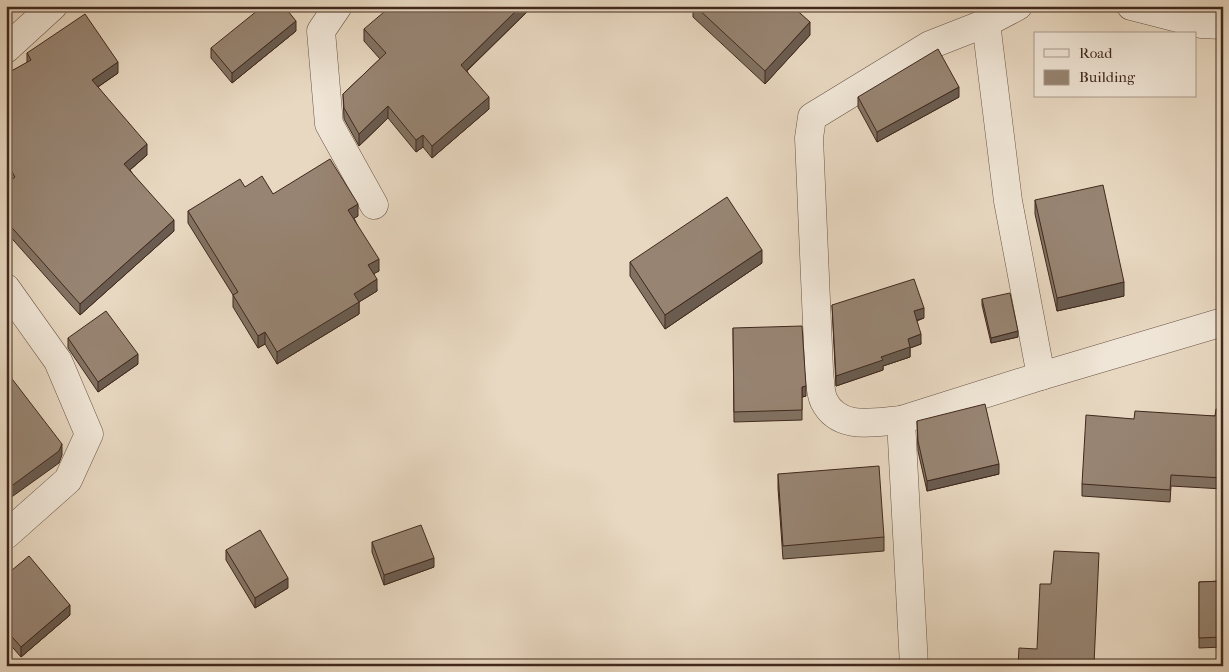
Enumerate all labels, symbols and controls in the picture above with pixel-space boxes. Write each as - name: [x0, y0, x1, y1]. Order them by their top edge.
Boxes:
- legend: [1034, 32, 1196, 98]
- text: Road: [1079, 44, 1113, 62]
- text: Building: [1079, 68, 1136, 86]

